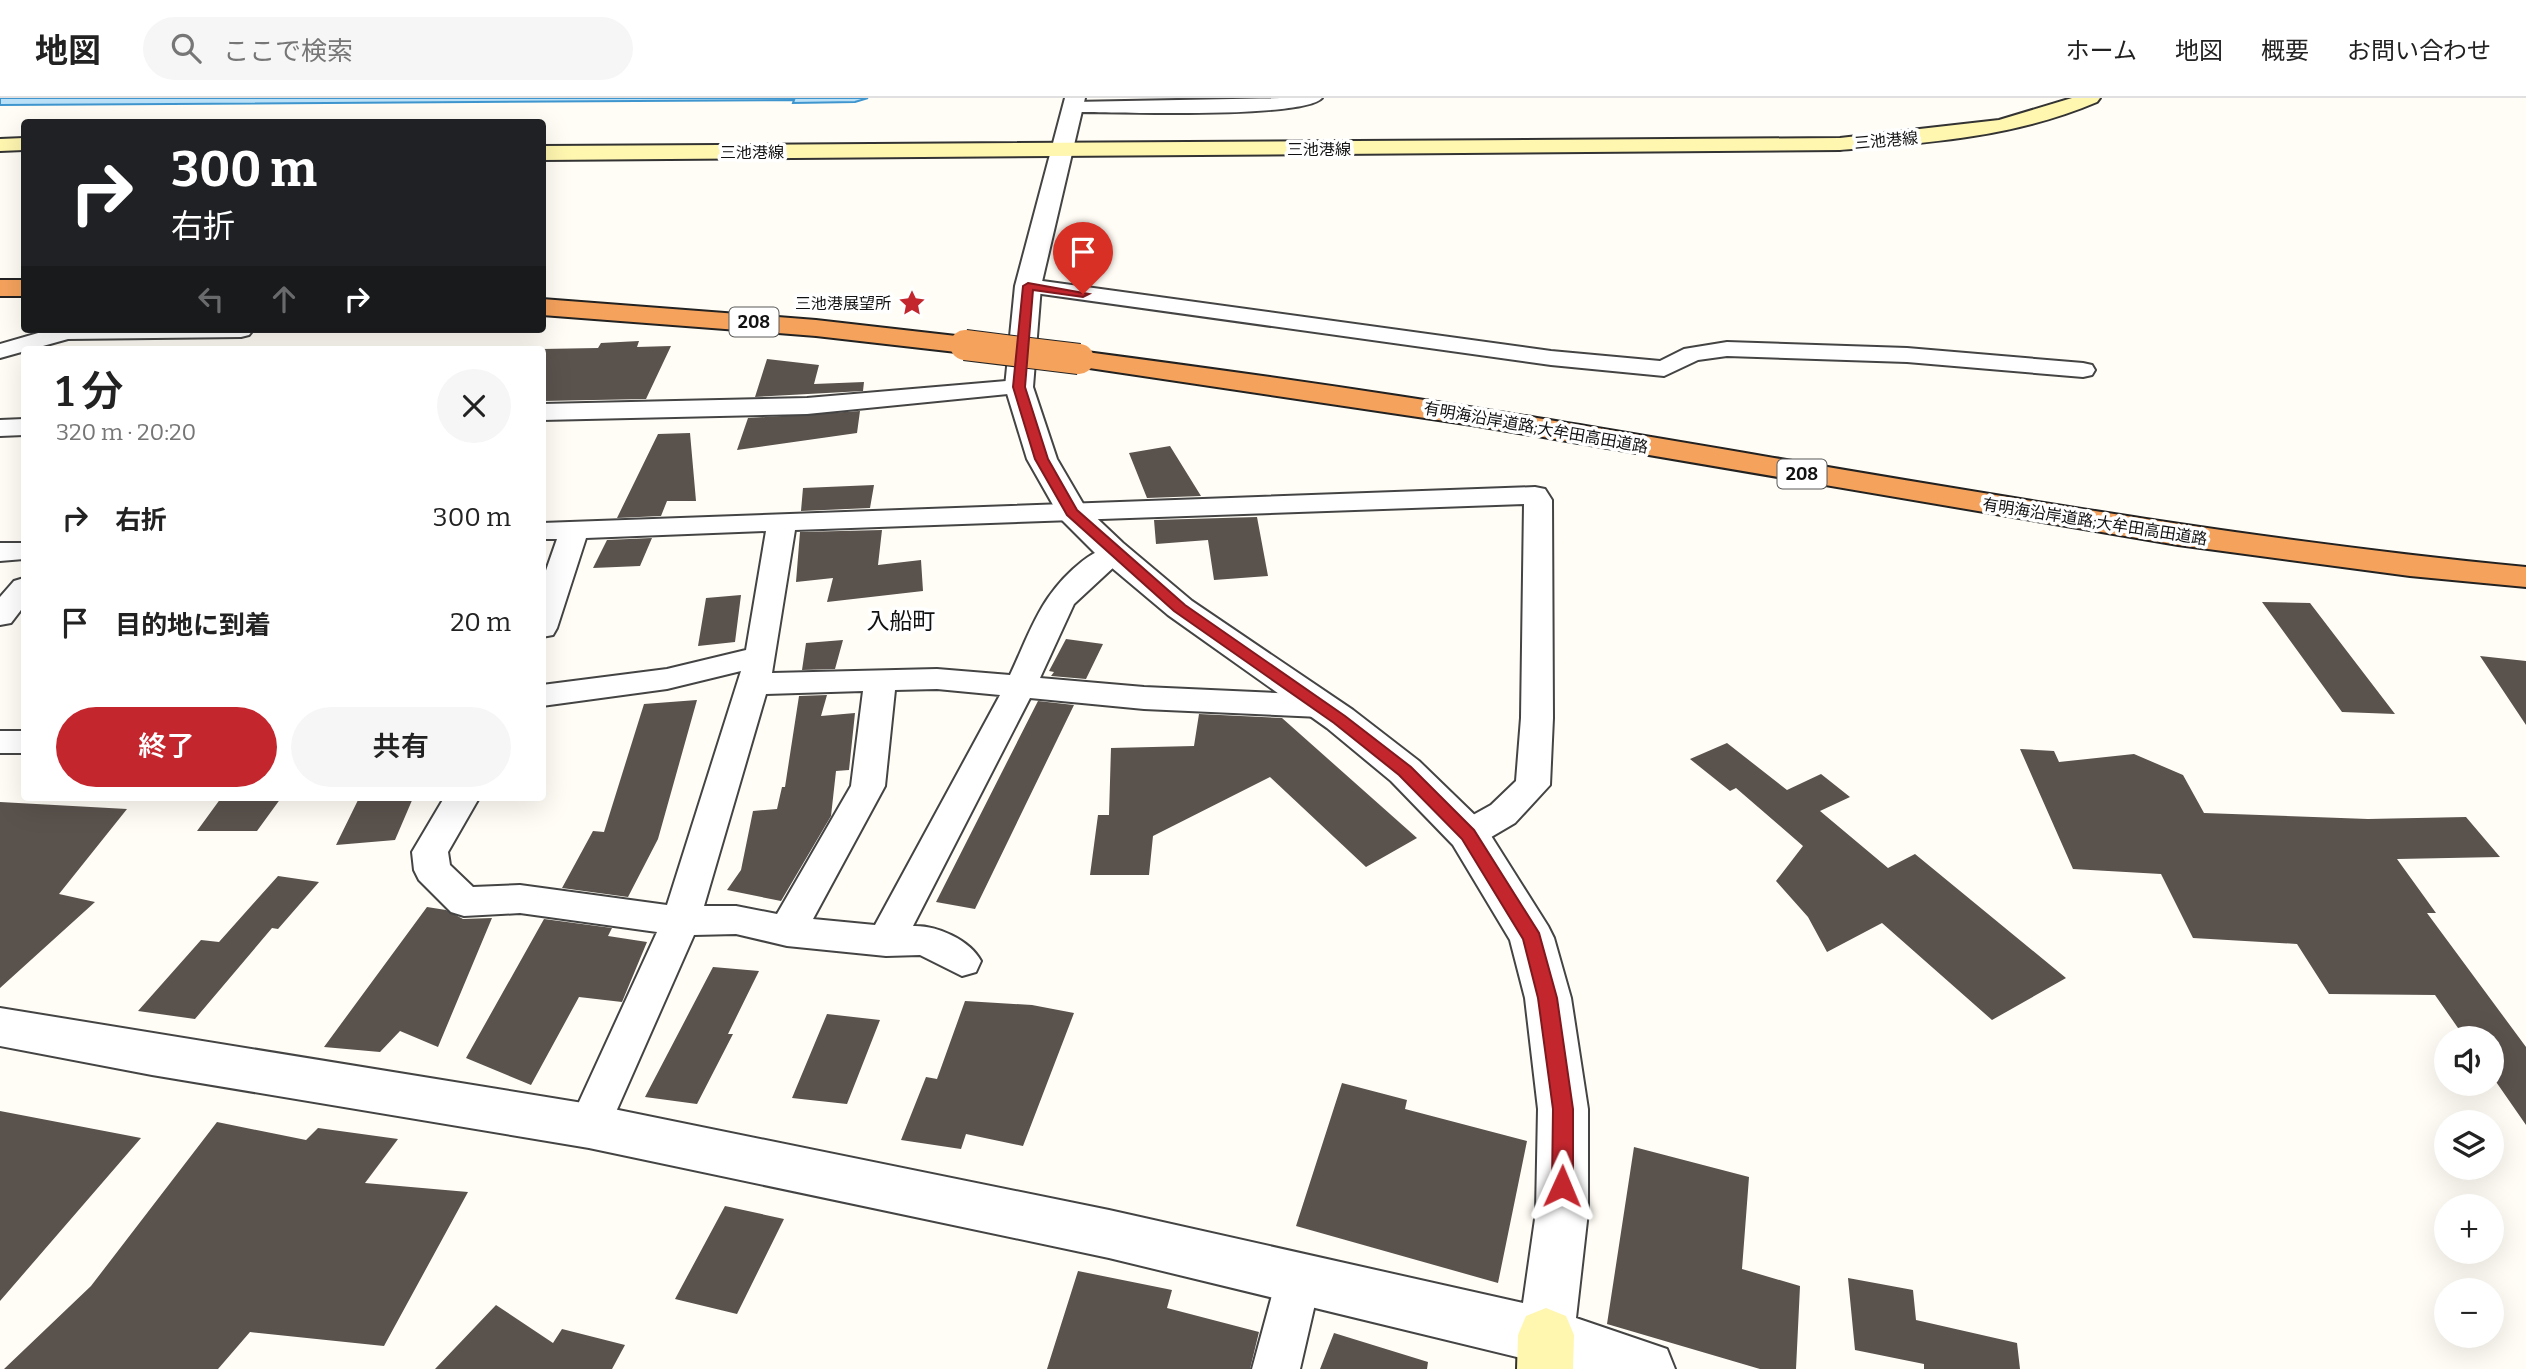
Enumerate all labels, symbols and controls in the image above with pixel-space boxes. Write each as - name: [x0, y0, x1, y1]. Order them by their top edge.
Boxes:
- search box: [143, 17, 633, 80]
- icon: search: [167, 29, 205, 67]
- text: 地図: [35, 31, 101, 71]
- text: ここで検索: [223, 36, 353, 67]
- text: ホーム: [2066, 37, 2137, 65]
- text: 地図: [2175, 37, 2223, 65]
- text: 概要: [2261, 37, 2309, 65]
- text: お問い合わせ: [2347, 37, 2491, 65]
- street label: 三池港線: [1853, 128, 1919, 153]
- text: 300 m: [171, 140, 317, 199]
- street label: 三池港線: [1287, 140, 1351, 159]
- street label: 三池港線: [720, 143, 784, 162]
- icon: right: [56, 147, 147, 238]
- text: 右折: [171, 207, 235, 245]
- pin: [1053, 222, 1113, 294]
- icon: arrive: [1064, 233, 1102, 271]
- icon: left: [192, 280, 230, 318]
- icon: ahead: [265, 280, 303, 318]
- icon: right: [338, 280, 376, 318]
- place icon: 三池港展望所: [897, 288, 927, 318]
- place label: 三池港展望所: [795, 294, 891, 313]
- road number: 208: [730, 308, 778, 336]
- text: 1 分: [56, 367, 124, 417]
- button: close: [437, 369, 511, 443]
- street label: 有明海沿岸道路;大牟田高田道路: [1422, 398, 1650, 457]
- text: 320 m · 20:20: [56, 418, 196, 446]
- road number: 208: [1778, 460, 1826, 488]
- street label: 有明海沿岸道路;大牟田高田道路: [1981, 494, 2209, 549]
- icon: right: [56, 499, 94, 537]
- text: 300 m: [433, 502, 511, 533]
- text: 右折: [115, 505, 167, 536]
- icon: arrive: [56, 604, 94, 642]
- text: 20 m: [450, 607, 511, 638]
- district label: 入船町: [867, 607, 936, 635]
- text: 目的地に到着: [115, 610, 271, 641]
- button: 終了: [56, 707, 277, 787]
- button: 共有: [291, 707, 511, 787]
- map controls: [2434, 1026, 2504, 1348]
- button: sound: [2434, 1026, 2504, 1096]
- button: layers: [2434, 1110, 2504, 1180]
- position arrow: [1525, 1149, 1599, 1223]
- button: +: [2434, 1194, 2504, 1264]
- button: −: [2434, 1278, 2504, 1348]

